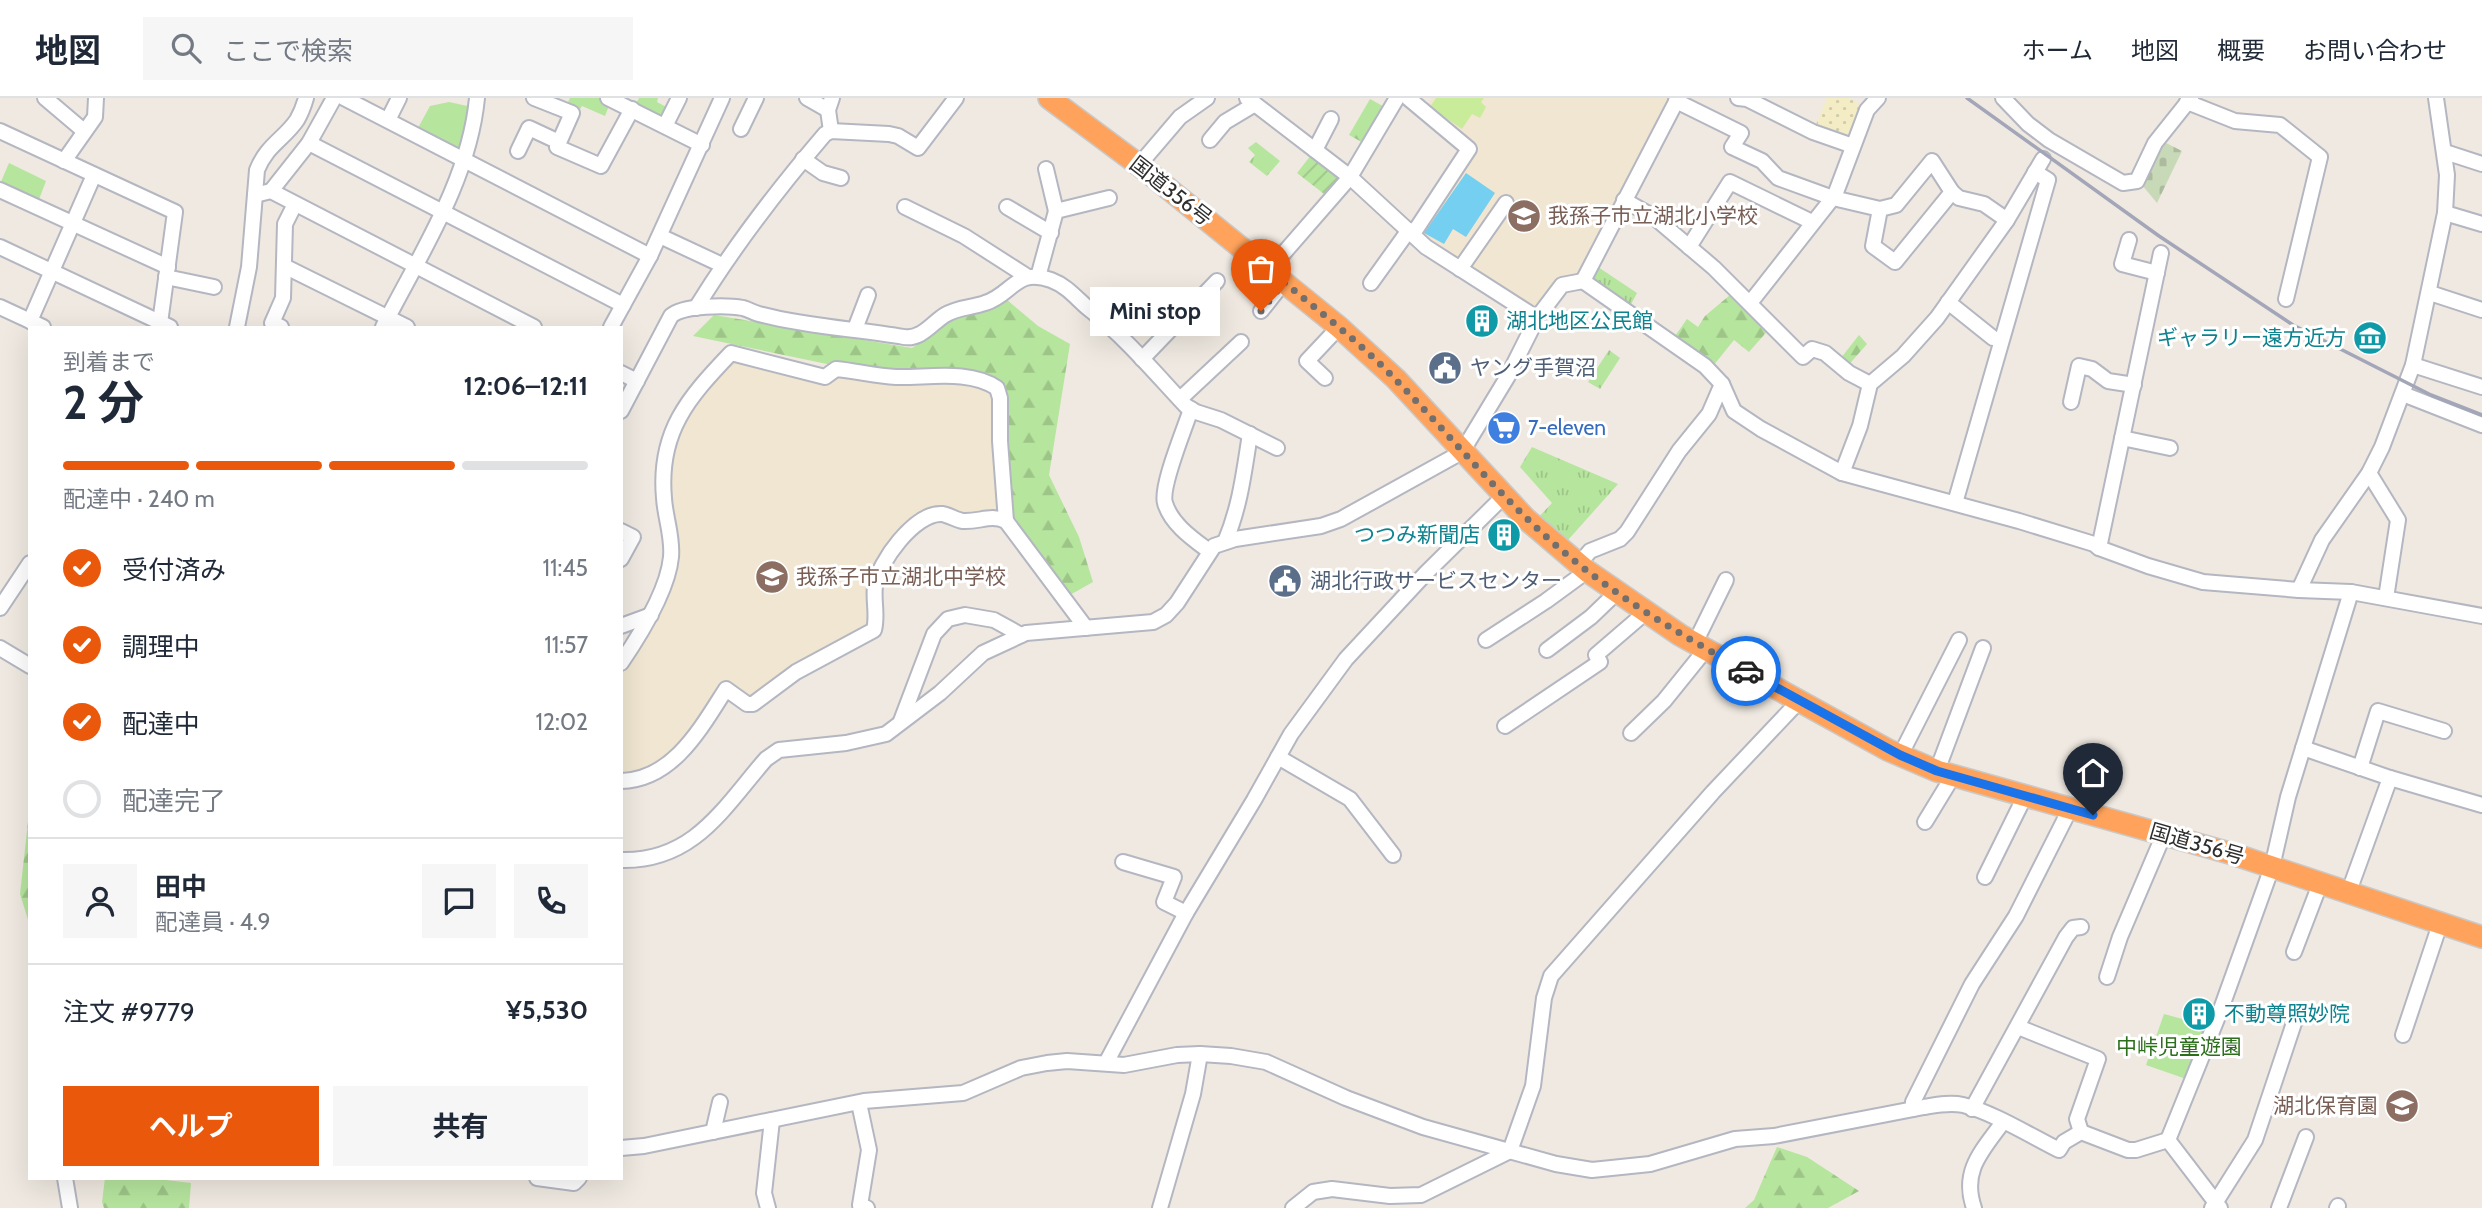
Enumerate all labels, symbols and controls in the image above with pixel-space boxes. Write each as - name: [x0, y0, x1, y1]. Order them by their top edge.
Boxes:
- search box: [143, 17, 633, 80]
- icon: search: [167, 29, 205, 67]
- text: 地図: [35, 30, 101, 70]
- text: ここで検索: [223, 35, 353, 67]
- text: ホーム: [2022, 36, 2093, 65]
- text: 地図: [2131, 36, 2179, 65]
- text: 概要: [2217, 36, 2265, 65]
- text: お問い合わせ: [2303, 36, 2447, 65]
- street label: 国道356号: [1125, 151, 1217, 231]
- school or university icon: 我孫子市立湖北小学校: [1505, 197, 1543, 235]
- place label: 我孫子市立湖北小学校: [1548, 203, 1758, 228]
- pin: [1231, 239, 1291, 311]
- icon: bag: [1242, 250, 1280, 288]
- callout: Mini stop: [1090, 286, 1219, 336]
- text: Mini stop: [1109, 297, 1201, 325]
- building icon: 湖北地区公民館: [1463, 302, 1501, 340]
- place label: 湖北地区公民館: [1506, 308, 1653, 333]
- museum icon: ギャラリー遠方近方: [2351, 319, 2389, 357]
- place label: ギャラリー遠方近方: [2157, 325, 2346, 350]
- text: 到着まで: [63, 348, 155, 376]
- public building icon: ヤング手賀沼: [1426, 349, 1464, 387]
- place label: ヤング手賀沼: [1470, 355, 1596, 380]
- text: 12:06–12:11: [464, 370, 588, 402]
- text: 2 分: [63, 375, 144, 431]
- supermarket icon: 7-eleven: [1485, 409, 1523, 447]
- place label: 7-eleven: [1528, 415, 1606, 440]
- text: 配達中 · 240 m: [63, 485, 215, 513]
- building icon: つつみ新聞店: [1485, 516, 1523, 554]
- place label: つつみ新聞店: [1354, 522, 1480, 547]
- icon: check: [63, 549, 101, 587]
- text: 受付済み: [122, 554, 226, 586]
- text: 11:45: [542, 554, 588, 582]
- school or university icon: 我孫子市立湖北中学校: [753, 558, 791, 596]
- public building icon: 湖北行政サービスセンター: [1266, 562, 1304, 600]
- place label: 我孫子市立湖北中学校: [796, 564, 1006, 589]
- place label: 湖北行政サービスセンター: [1310, 568, 1562, 593]
- icon: check: [63, 626, 101, 664]
- text: 調理中: [122, 631, 200, 663]
- text: 11:57: [544, 631, 588, 659]
- courier: [1711, 636, 1781, 706]
- icon: car: [1727, 652, 1765, 690]
- icon: check: [63, 703, 101, 741]
- text: 配達中: [122, 708, 200, 740]
- text: 12:02: [536, 708, 588, 736]
- pin: [2063, 743, 2123, 815]
- icon: home: [2074, 754, 2112, 792]
- text: 配達完了: [122, 785, 226, 817]
- street label: 国道356号: [2147, 818, 2248, 869]
- button: person: [63, 864, 137, 938]
- button: chat: [422, 864, 496, 938]
- button: phone: [514, 864, 588, 938]
- text: 田中: [155, 871, 207, 903]
- text: 配達員 · 4.9: [155, 908, 271, 936]
- text: ¥5,530: [506, 994, 588, 1026]
- building icon: 不動尊照妙院: [2180, 995, 2218, 1033]
- text: 注文 #9779: [63, 996, 195, 1028]
- place label: 不動尊照妙院: [2224, 1001, 2350, 1026]
- park label: 中峠児童遊園: [2116, 1034, 2242, 1059]
- button: ヘルプ: [63, 1086, 319, 1166]
- button: 共有: [333, 1086, 588, 1166]
- school or university icon: 湖北保育園: [2383, 1087, 2421, 1125]
- place label: 湖北保育園: [2273, 1093, 2378, 1118]

